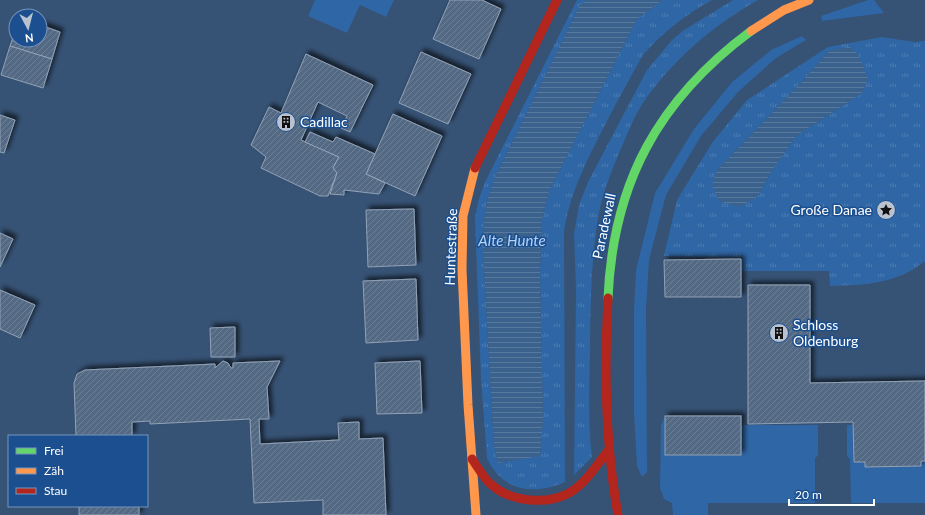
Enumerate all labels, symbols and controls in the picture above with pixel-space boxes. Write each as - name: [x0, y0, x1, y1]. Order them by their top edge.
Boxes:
- north arrow: [8, 8, 48, 48]
- text: N: [24, 31, 34, 45]
- building icon: Cadillac: [275, 111, 297, 133]
- place label: Cadillac: [300, 113, 348, 130]
- street label: Paradewall: [588, 191, 619, 260]
- place icon: Große Danae: [875, 199, 897, 221]
- place label: Große Danae: [790, 201, 872, 218]
- street label: Huntestraße: [441, 208, 460, 286]
- water label: Alte Hunte: [477, 231, 546, 249]
- place label: Schloss Oldenburg: [793, 316, 858, 349]
- building icon: Schloss Oldenburg: [768, 322, 790, 344]
- legend: [8, 435, 148, 507]
- text: Frei: [44, 443, 64, 458]
- text: Zäh: [44, 463, 64, 478]
- scale bar: [789, 481, 874, 507]
- text: Stau: [44, 483, 67, 498]
- text: 20 m: [795, 487, 822, 502]

